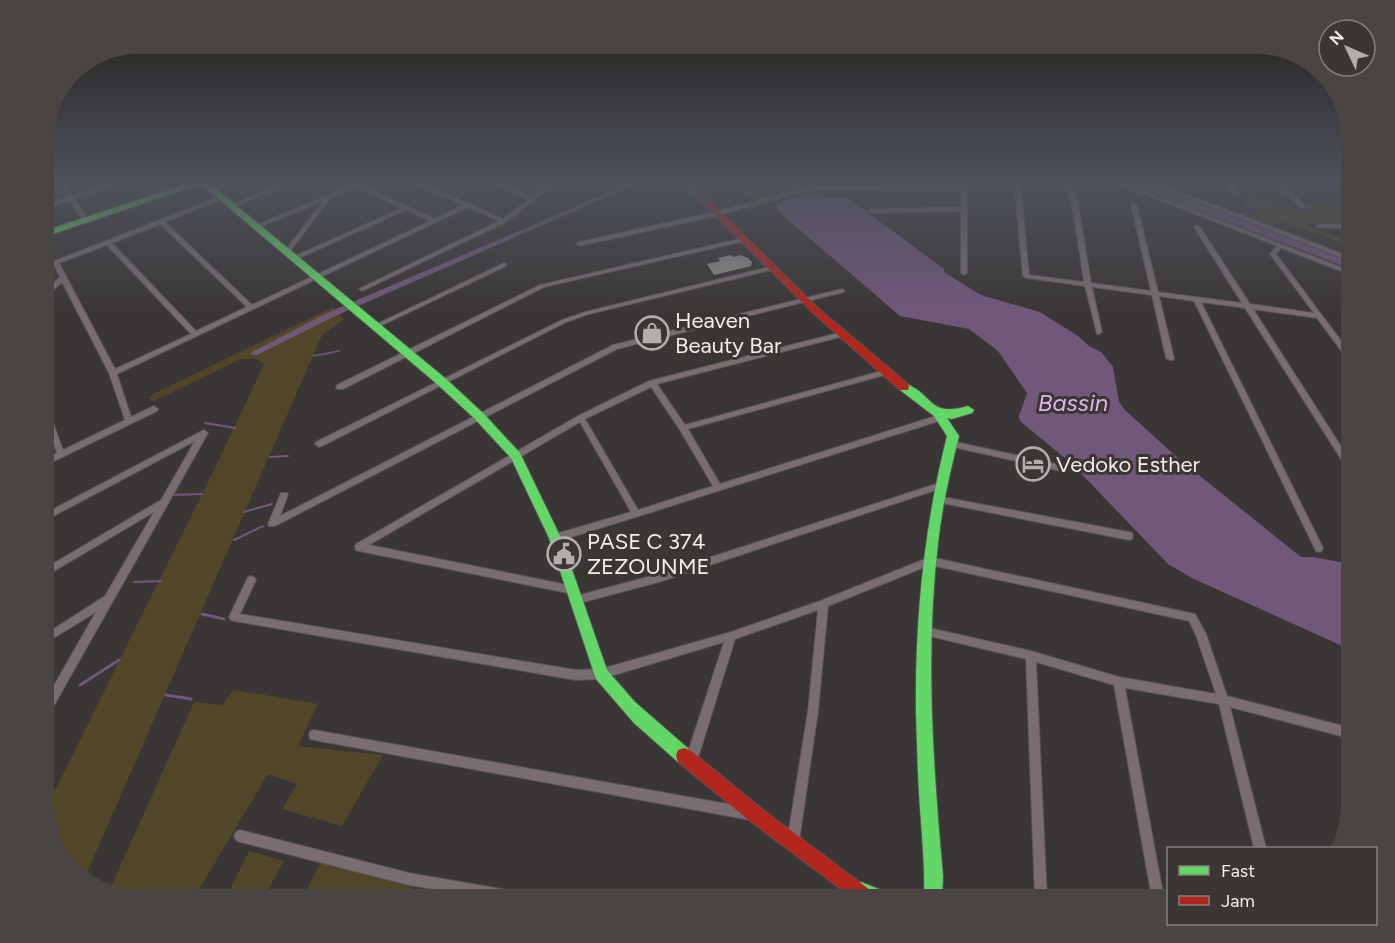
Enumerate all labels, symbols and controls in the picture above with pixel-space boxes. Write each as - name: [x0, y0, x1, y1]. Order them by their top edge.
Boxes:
- north arrow: [1317, 18, 1377, 78]
- text: N: [1325, 27, 1348, 49]
- place label: Heaven Beauty Bar: [675, 307, 782, 359]
- shop icon: Heaven Beauty Bar: [634, 315, 670, 351]
- water label: Bassin: [1038, 388, 1108, 417]
- hotel icon: Vedoko Esther: [1015, 446, 1051, 482]
- place label: Vedoko Esther: [1056, 451, 1201, 478]
- place label: PASE C 374 ZEZOUNME: [587, 528, 710, 580]
- public building icon: PASE C 374 ZEZOUNME: [546, 536, 582, 572]
- legend: [1167, 847, 1377, 925]
- text: Fast: [1221, 860, 1255, 882]
- text: Jam: [1221, 890, 1255, 912]

